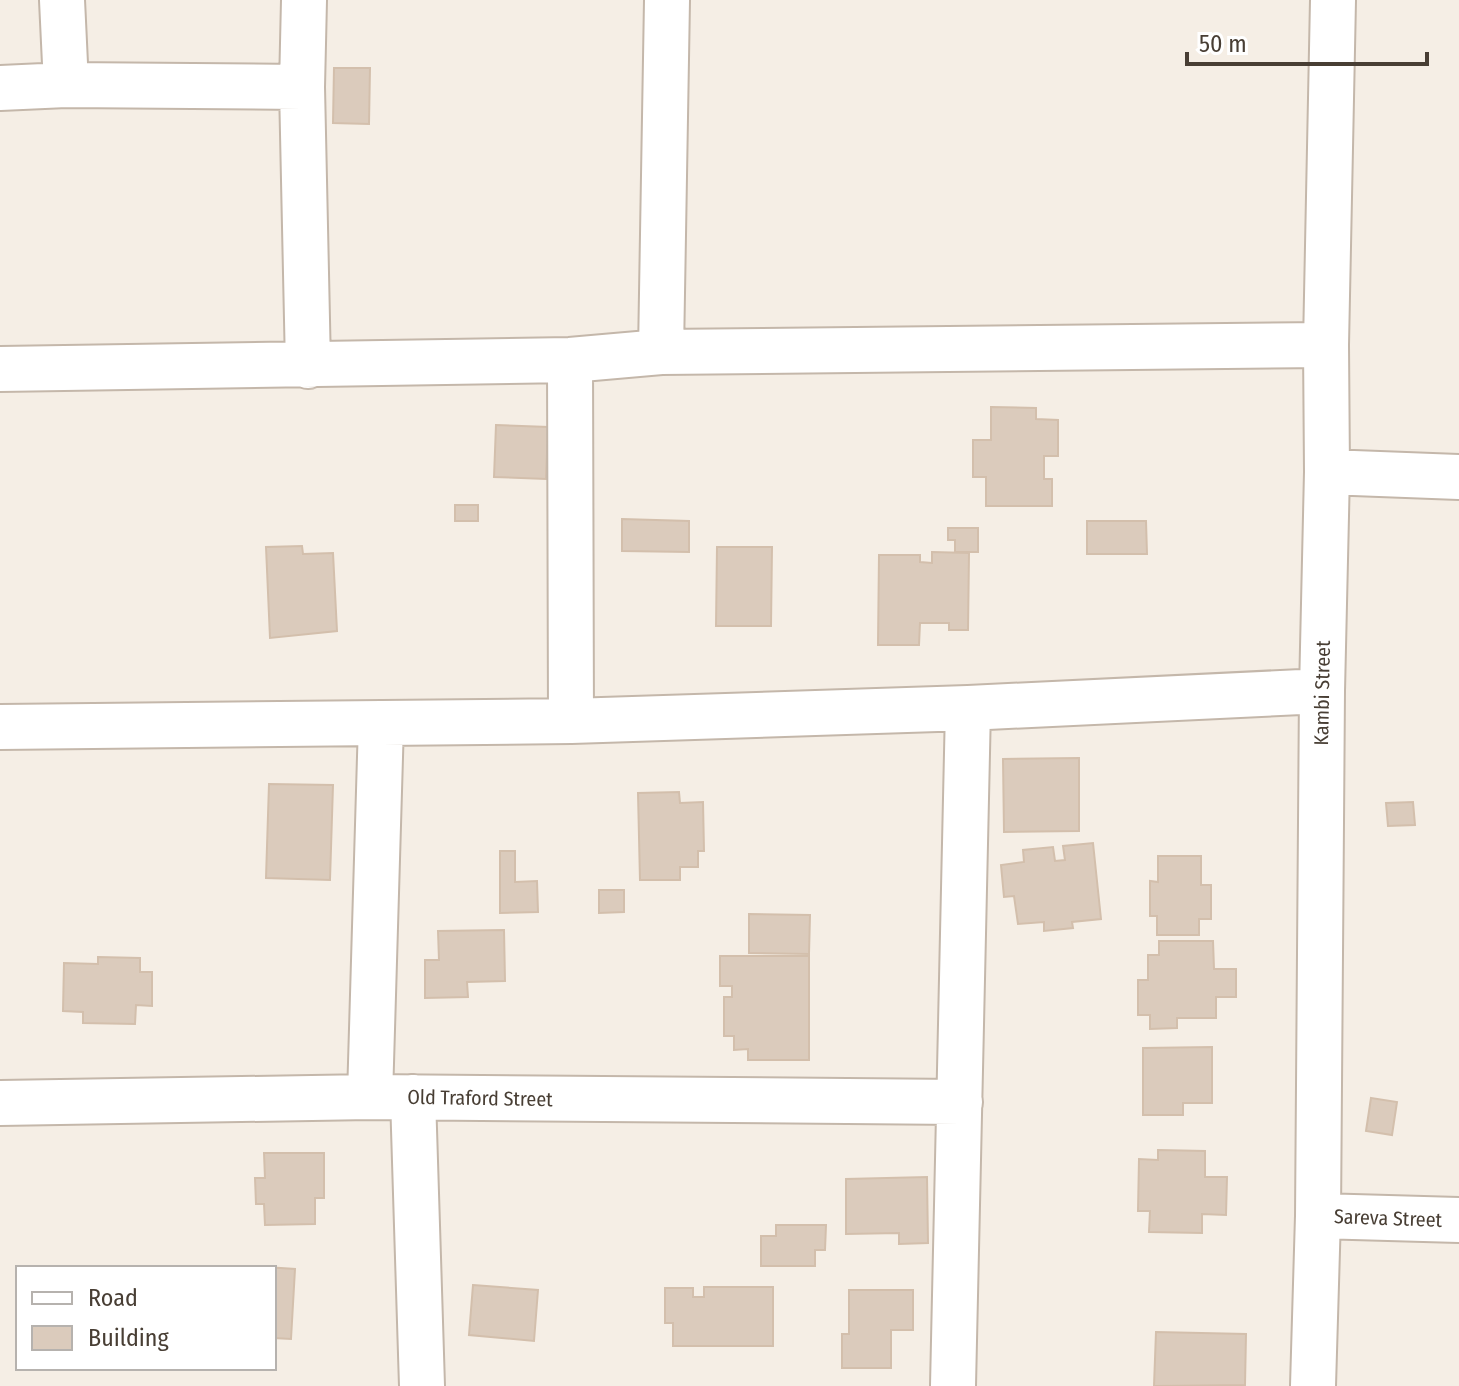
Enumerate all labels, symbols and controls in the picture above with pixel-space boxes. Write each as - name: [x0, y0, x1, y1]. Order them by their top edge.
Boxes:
- scale bar: [1187, 16, 1427, 66]
- text: 50 m: [1199, 30, 1247, 58]
- street label: Kambi Street: [1309, 640, 1335, 746]
- street label: Old Traford Street: [407, 1085, 553, 1111]
- street label: Sareva Street: [1333, 1204, 1443, 1232]
- legend: [16, 1266, 276, 1370]
- text: Road: [88, 1284, 138, 1312]
- text: Building: [88, 1324, 170, 1352]

